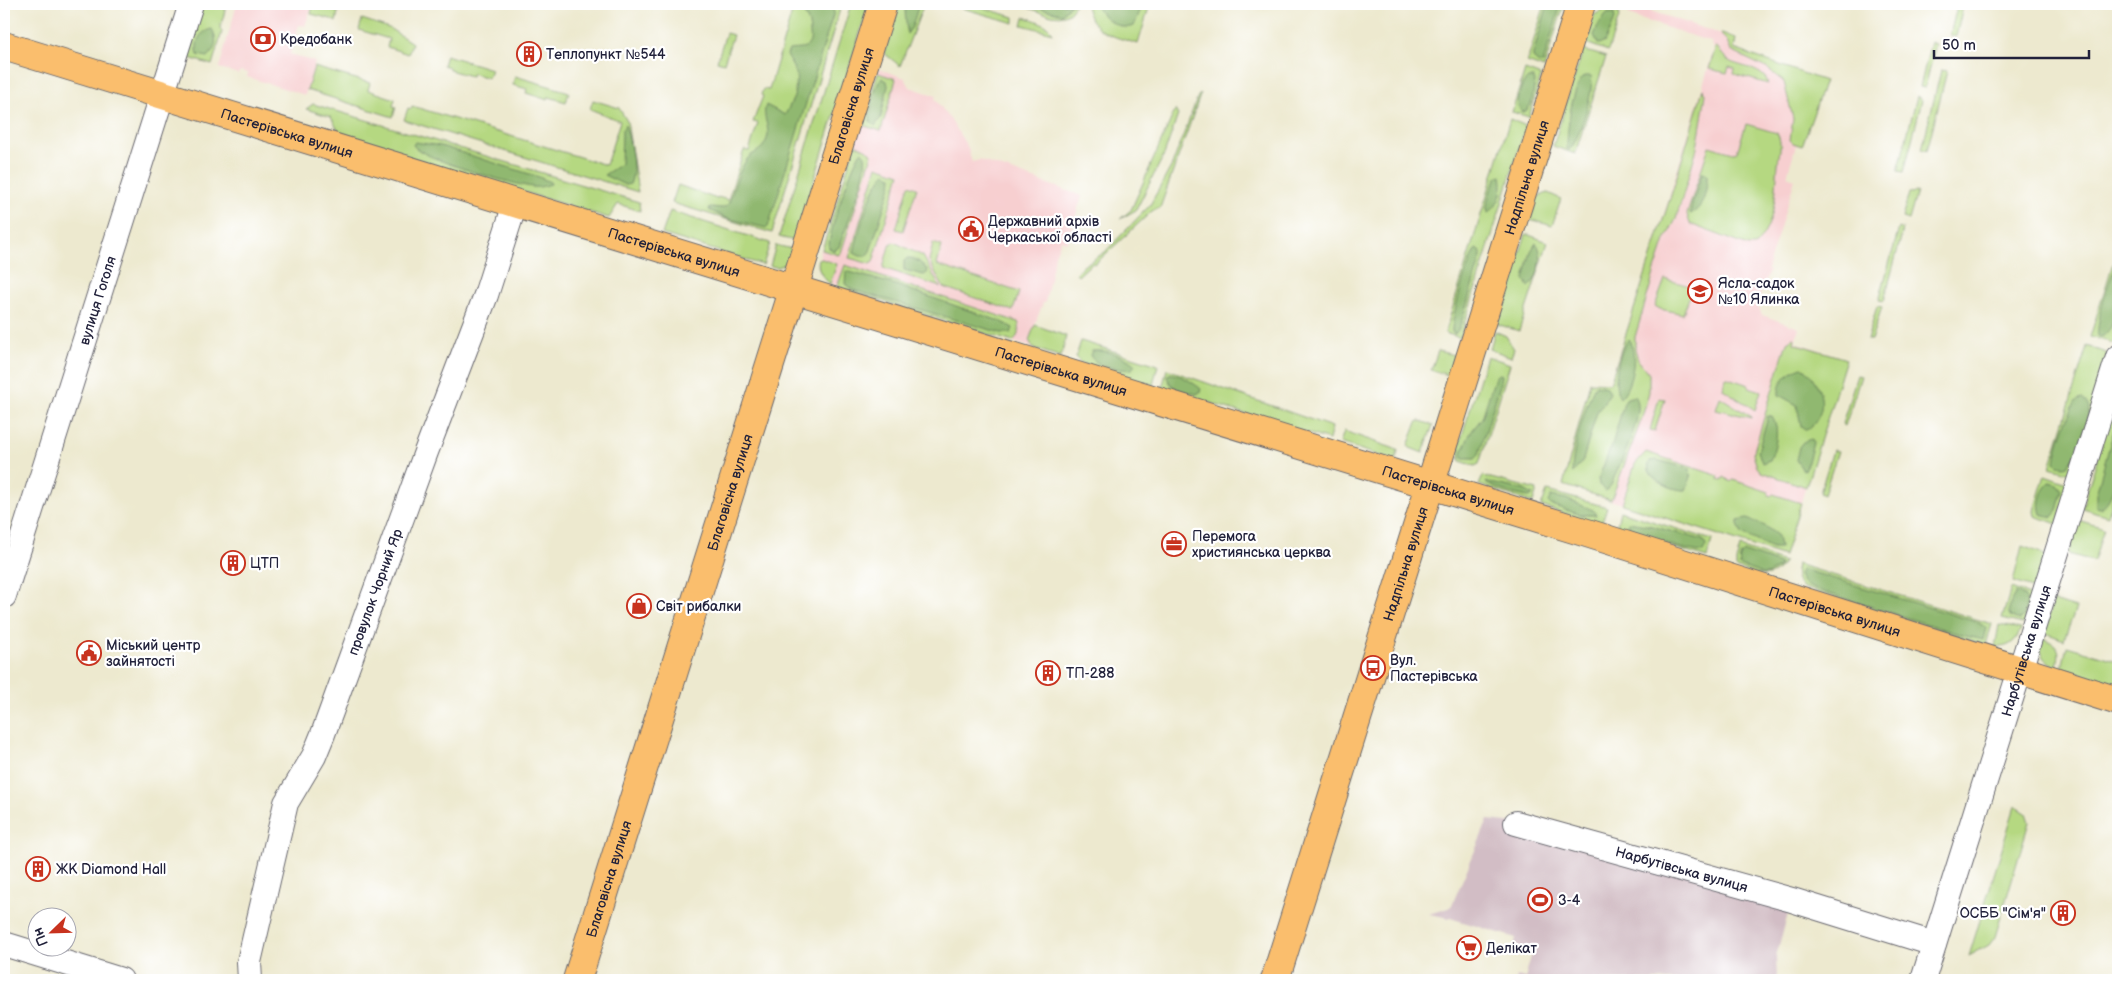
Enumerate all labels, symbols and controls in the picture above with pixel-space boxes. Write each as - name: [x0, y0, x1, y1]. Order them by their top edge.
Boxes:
- bank icon: Кредобанк: [250, 26, 276, 52]
- scale bar: [1934, 28, 2090, 60]
- place label: Кредобанк: [280, 31, 352, 48]
- text: 50 m: [1942, 36, 1976, 55]
- building icon: Теплопункт №544: [516, 41, 542, 67]
- street label: Благовісна вулиця: [825, 45, 878, 167]
- place label: Теплопункт №544: [546, 46, 666, 63]
- street label: Пастерівська вулиця: [219, 105, 355, 162]
- street label: Надпільна вулиця: [1501, 118, 1553, 237]
- place label: Державний архів Черкаської області: [988, 213, 1112, 246]
- public building icon: Державний архів Черкаської області: [958, 216, 984, 242]
- street label: Пастерівська вулиця: [606, 224, 742, 281]
- street label: вулиця Гоголя: [76, 254, 120, 347]
- place label: Ясла-садок №10 Ялинка: [1718, 275, 1800, 308]
- school or university icon: Ясла-садок №10 Ялинка: [1687, 278, 1713, 304]
- street label: Пастерівська вулиця: [993, 343, 1129, 400]
- street label: Благовісна вулиця: [704, 432, 757, 553]
- street label: Пастерівська вулиця: [1380, 462, 1516, 519]
- street label: Надпільна вулиця: [1380, 504, 1432, 624]
- street label: провулок Чорний Яр: [344, 526, 406, 658]
- place label: Перемога християнська церква: [1192, 528, 1332, 561]
- office icon: Перемога християнська церква: [1161, 531, 1187, 557]
- building icon: ЦТП: [220, 550, 246, 576]
- place label: ЦТП: [250, 555, 279, 572]
- street label: Пастерівська вулиця: [1766, 583, 1903, 641]
- street label: Нарбутівська вулиця: [1998, 583, 2055, 719]
- shop icon: Світ рибалки: [626, 593, 652, 619]
- place label: Світ рибалки: [656, 598, 741, 615]
- place label: Міський центр зайнятості: [106, 637, 200, 670]
- public building icon: Міський центр зайнятості: [76, 640, 102, 666]
- place label: Вул. Пастерівська: [1390, 652, 1479, 685]
- bus stop icon: Вул. Пастерівська: [1360, 655, 1386, 681]
- building icon: ТП-288: [1035, 660, 1061, 686]
- place label: ТП-288: [1066, 665, 1114, 682]
- street label: Благовісна вулиця: [583, 818, 636, 940]
- street label: Нарбутівська вулиця: [1613, 843, 1750, 896]
- building icon: ЖК Diamond Hall: [25, 856, 51, 882]
- place label: ЖК Diamond Hall: [56, 861, 166, 878]
- sports icon: 3-4: [1527, 887, 1553, 913]
- place label: 3-4: [1558, 892, 1581, 909]
- building icon: ОСББ "Сім'я": [2050, 900, 2076, 926]
- place label: ОСББ "Сім'я": [1960, 905, 2046, 922]
- north arrow: [28, 906, 78, 956]
- text: Пн: [29, 925, 52, 949]
- supermarket icon: Делікат: [1456, 935, 1482, 961]
- place label: Делікат: [1486, 940, 1538, 957]

